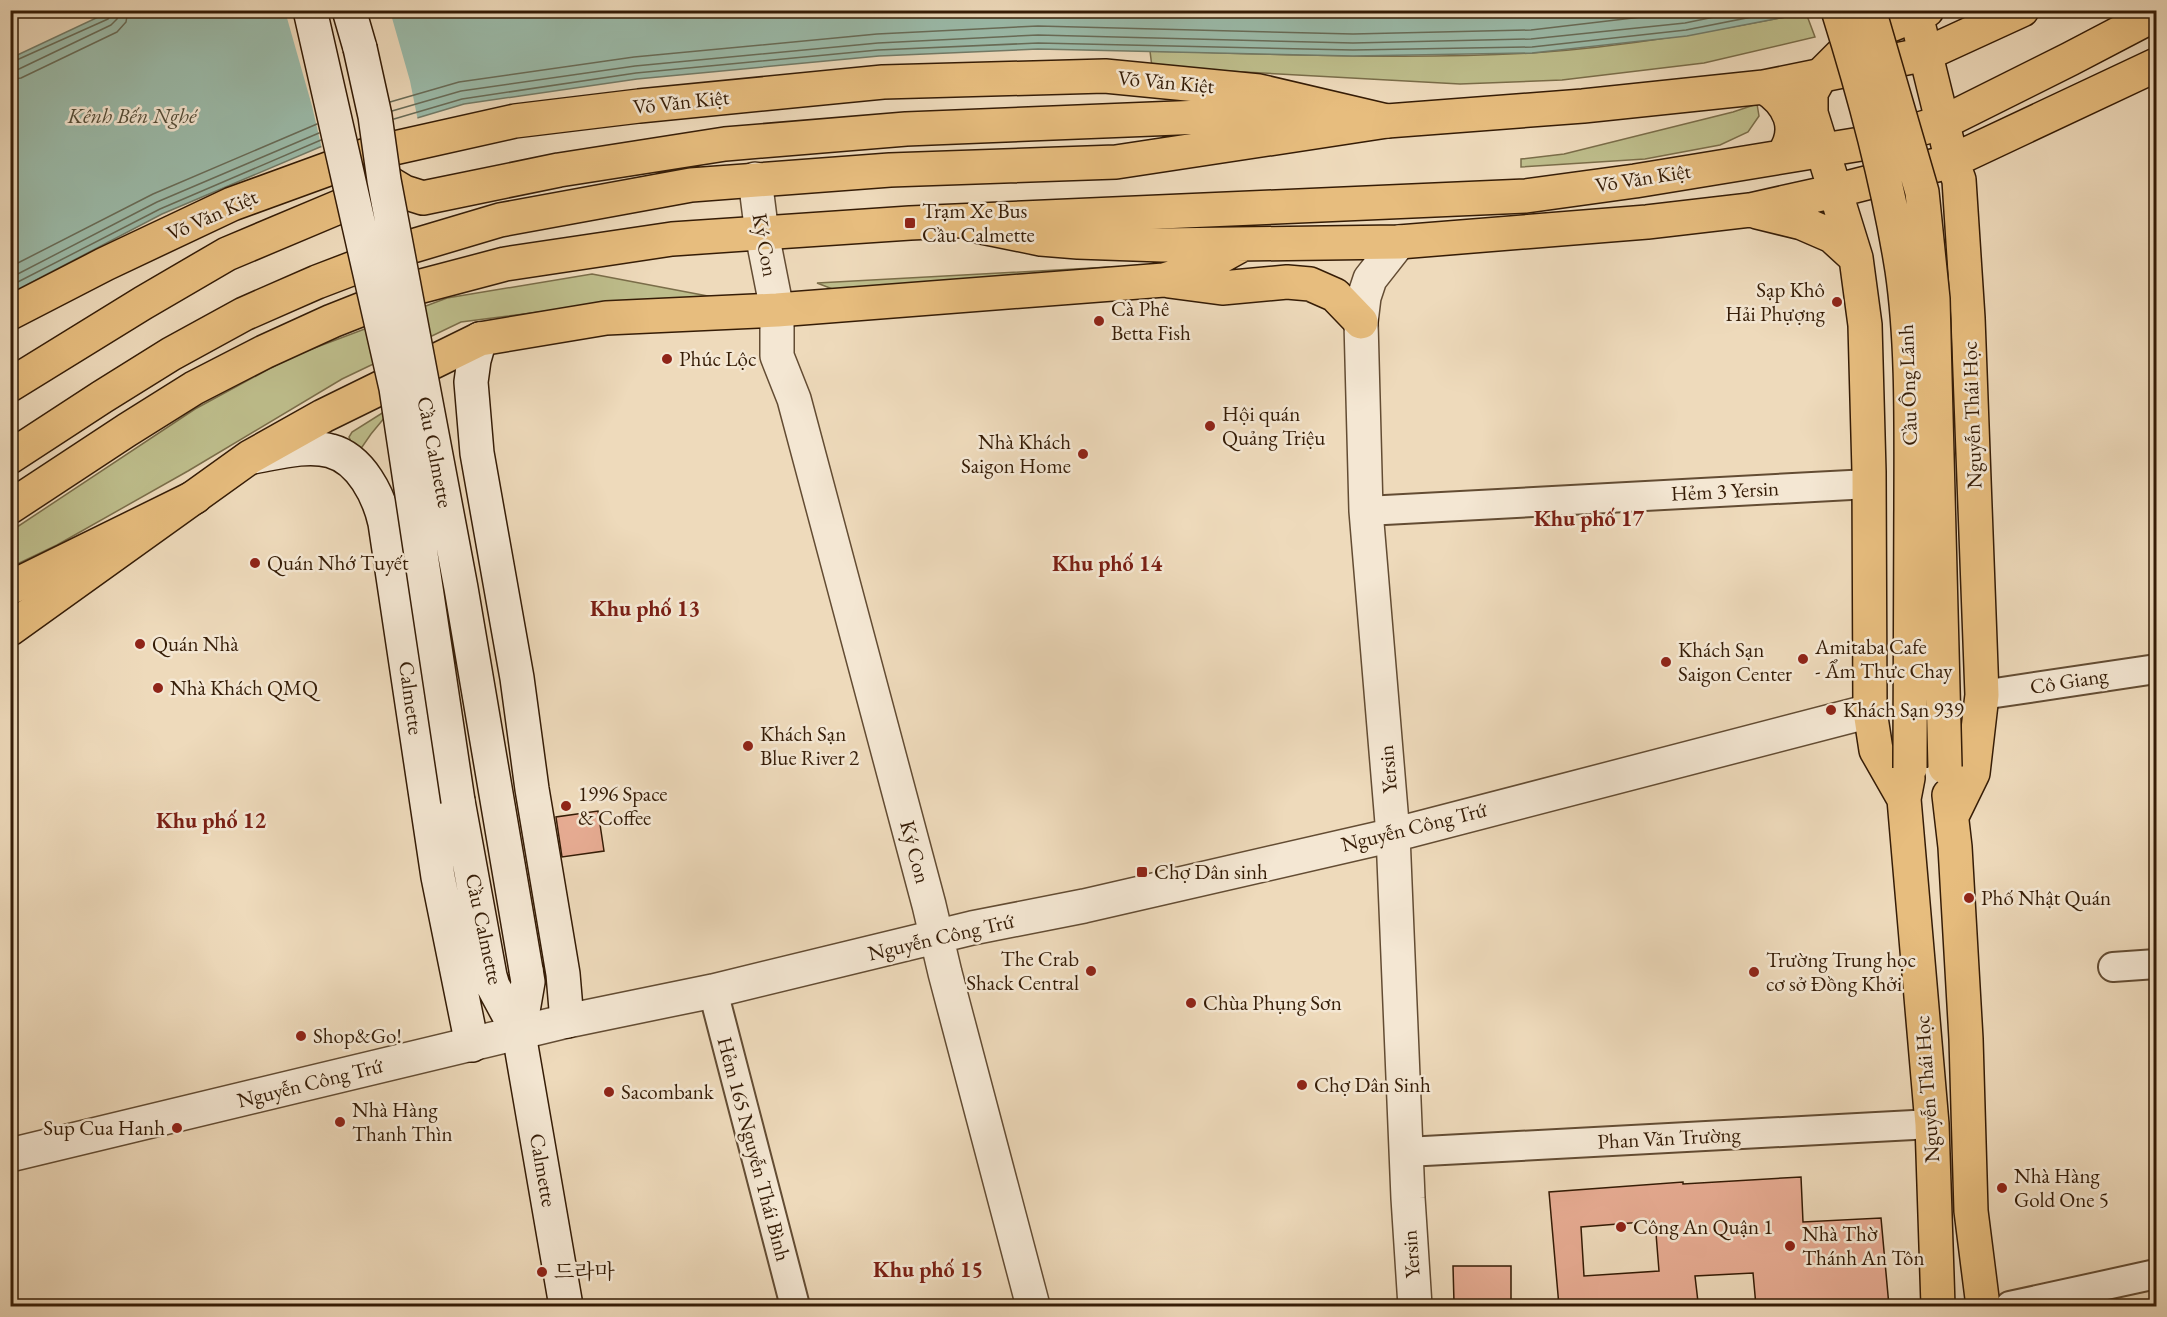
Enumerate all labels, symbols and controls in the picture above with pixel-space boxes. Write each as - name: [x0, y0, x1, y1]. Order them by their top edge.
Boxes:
- street label: Võ Văn Kiệt: [1117, 64, 1216, 99]
- street label: Võ Văn Kiệt: [632, 83, 731, 120]
- water label: Kênh Bến Nghé: [67, 101, 199, 130]
- street label: Võ Văn Kiệt: [1593, 157, 1693, 198]
- street label: Võ Văn Kiệt: [162, 182, 262, 247]
- place label: Trạm Xe Bus Cầu Calmette: [922, 197, 1035, 248]
- street label: Ký Con: [747, 211, 784, 279]
- marker: Trạm Xe Bus Cầu Calmette: [903, 216, 917, 230]
- place label: Sạp Khô Hải Phựợng: [1725, 276, 1826, 327]
- place label: Cà Phê Betta Fish: [1111, 295, 1191, 346]
- marker: Sạp Khô Hải Phựợng: [1830, 295, 1844, 309]
- marker: Cà Phê Betta Fish: [1092, 314, 1106, 328]
- street label: Cầu Ông Lãnh: [1892, 324, 1923, 446]
- street label: Nguyễn Thái Học: [1955, 341, 1988, 489]
- place label: Phúc Lộc: [679, 345, 756, 372]
- marker: Phúc Lộc: [660, 352, 674, 366]
- street label: Cầu Calmette: [411, 394, 460, 510]
- place label: Hội quán Quảng Triệu: [1222, 400, 1325, 452]
- marker: Hội quán Quảng Triệu: [1203, 419, 1217, 433]
- place label: Nhà Khách Saigon Home: [961, 428, 1071, 479]
- marker: Nhà Khách Saigon Home: [1076, 447, 1090, 461]
- street label: Hẻm 3 Yersin: [1670, 474, 1780, 507]
- district label: Khu phố 17: [1534, 504, 1644, 533]
- place label: Quán Nhớ Tuyết: [267, 549, 409, 577]
- district label: Khu phố 14: [1052, 549, 1162, 578]
- marker: Quán Nhớ Tuyết: [248, 556, 262, 570]
- district label: Khu phố 13: [590, 594, 700, 623]
- place label: Quán Nhà: [152, 630, 239, 658]
- place label: Amitaba Cafe - Ẩm Thực Chay: [1814, 633, 1953, 684]
- place label: Khách Sạn Saigon Center: [1678, 636, 1792, 687]
- marker: Quán Nhà: [133, 637, 147, 651]
- marker: Amitaba Cafe - Ẩm Thực Chay: [1796, 652, 1810, 666]
- marker: Khách Sạn Saigon Center: [1659, 655, 1673, 669]
- street label: Calmette: [393, 659, 430, 737]
- street label: Cô Giang: [2028, 661, 2111, 700]
- place label: Nhà Khách QMQ: [170, 674, 321, 702]
- marker: Nhà Khách QMQ: [151, 681, 165, 695]
- place label: Khách Sạn 939: [1843, 696, 1964, 723]
- marker: Khách Sạn 939: [1824, 703, 1838, 717]
- place label: Khách Sạn Blue River 2: [760, 720, 859, 771]
- marker: Khách Sạn Blue River 2: [741, 739, 755, 753]
- street label: Yersin: [1372, 744, 1403, 794]
- place label: 1996 Space & Coffee: [578, 780, 667, 831]
- street label: Nguyễn Công Trứ: [1338, 795, 1490, 858]
- marker: 1996 Space & Coffee: [559, 799, 573, 813]
- district label: Khu phố 12: [156, 806, 266, 835]
- street label: Ký Con: [894, 817, 937, 886]
- place label: Chợ Dân sinh: [1154, 858, 1268, 885]
- marker: Chợ Dân sinh: [1135, 865, 1149, 879]
- street label: Cầu Calmette: [460, 871, 509, 987]
- place label: Phố Nhật Quán: [1981, 884, 2111, 912]
- marker: Phố Nhật Quán: [1962, 891, 1976, 905]
- street label: Nguyễn Công Trứ: [865, 906, 1017, 966]
- place label: The Crab Shack Central: [966, 945, 1079, 996]
- place label: Trường Trung học cơ sở Đồng Khởi: [1766, 946, 1916, 997]
- marker: The Crab Shack Central: [1084, 964, 1098, 978]
- marker: Trường Trung học cơ sở Đồng Khởi: [1747, 965, 1761, 979]
- place label: Chùa Phụng Sơn: [1203, 989, 1342, 1016]
- marker: Chùa Phụng Sơn: [1184, 996, 1198, 1010]
- street label: Nguyễn Thái Học: [1908, 1014, 1945, 1164]
- place label: Shop&Go!: [313, 1022, 402, 1049]
- marker: Shop&Go!: [294, 1029, 308, 1043]
- street label: Hẻm 165 Nguyễn Thái Bình: [712, 1034, 797, 1264]
- street label: Nguyễn Công Trứ: [234, 1051, 386, 1114]
- place label: Chợ Dân Sinh: [1314, 1071, 1431, 1098]
- place label: Sacombank: [621, 1078, 715, 1105]
- marker: Chợ Dân Sinh: [1295, 1078, 1309, 1092]
- marker: Sacombank: [602, 1085, 616, 1099]
- place label: Nhà Hàng Thanh Thìn: [352, 1096, 453, 1147]
- place label: Sup Cua Hanh: [43, 1114, 165, 1141]
- marker: Nhà Hàng Thanh Thìn: [333, 1115, 347, 1129]
- street label: Phan Văn Trường: [1597, 1120, 1742, 1155]
- marker: Sup Cua Hanh: [170, 1121, 184, 1135]
- street label: Calmette: [524, 1131, 563, 1209]
- place label: Nhà Hàng Gold One 5: [2014, 1162, 2109, 1213]
- marker: Nhà Hàng Gold One 5: [1995, 1181, 2009, 1195]
- place label: Công An Quận 1: [1633, 1213, 1773, 1241]
- marker: Công An Quận 1: [1614, 1220, 1628, 1234]
- place label: Nhà Thờ Thánh An Tôn: [1802, 1220, 1925, 1271]
- street label: Yersin: [1395, 1229, 1426, 1279]
- marker: Nhà Thờ Thánh An Tôn: [1783, 1239, 1797, 1253]
- district label: Khu phố 15: [873, 1255, 983, 1284]
- place label: 드라마: [554, 1258, 616, 1285]
- marker: 드라마: [535, 1265, 549, 1279]

